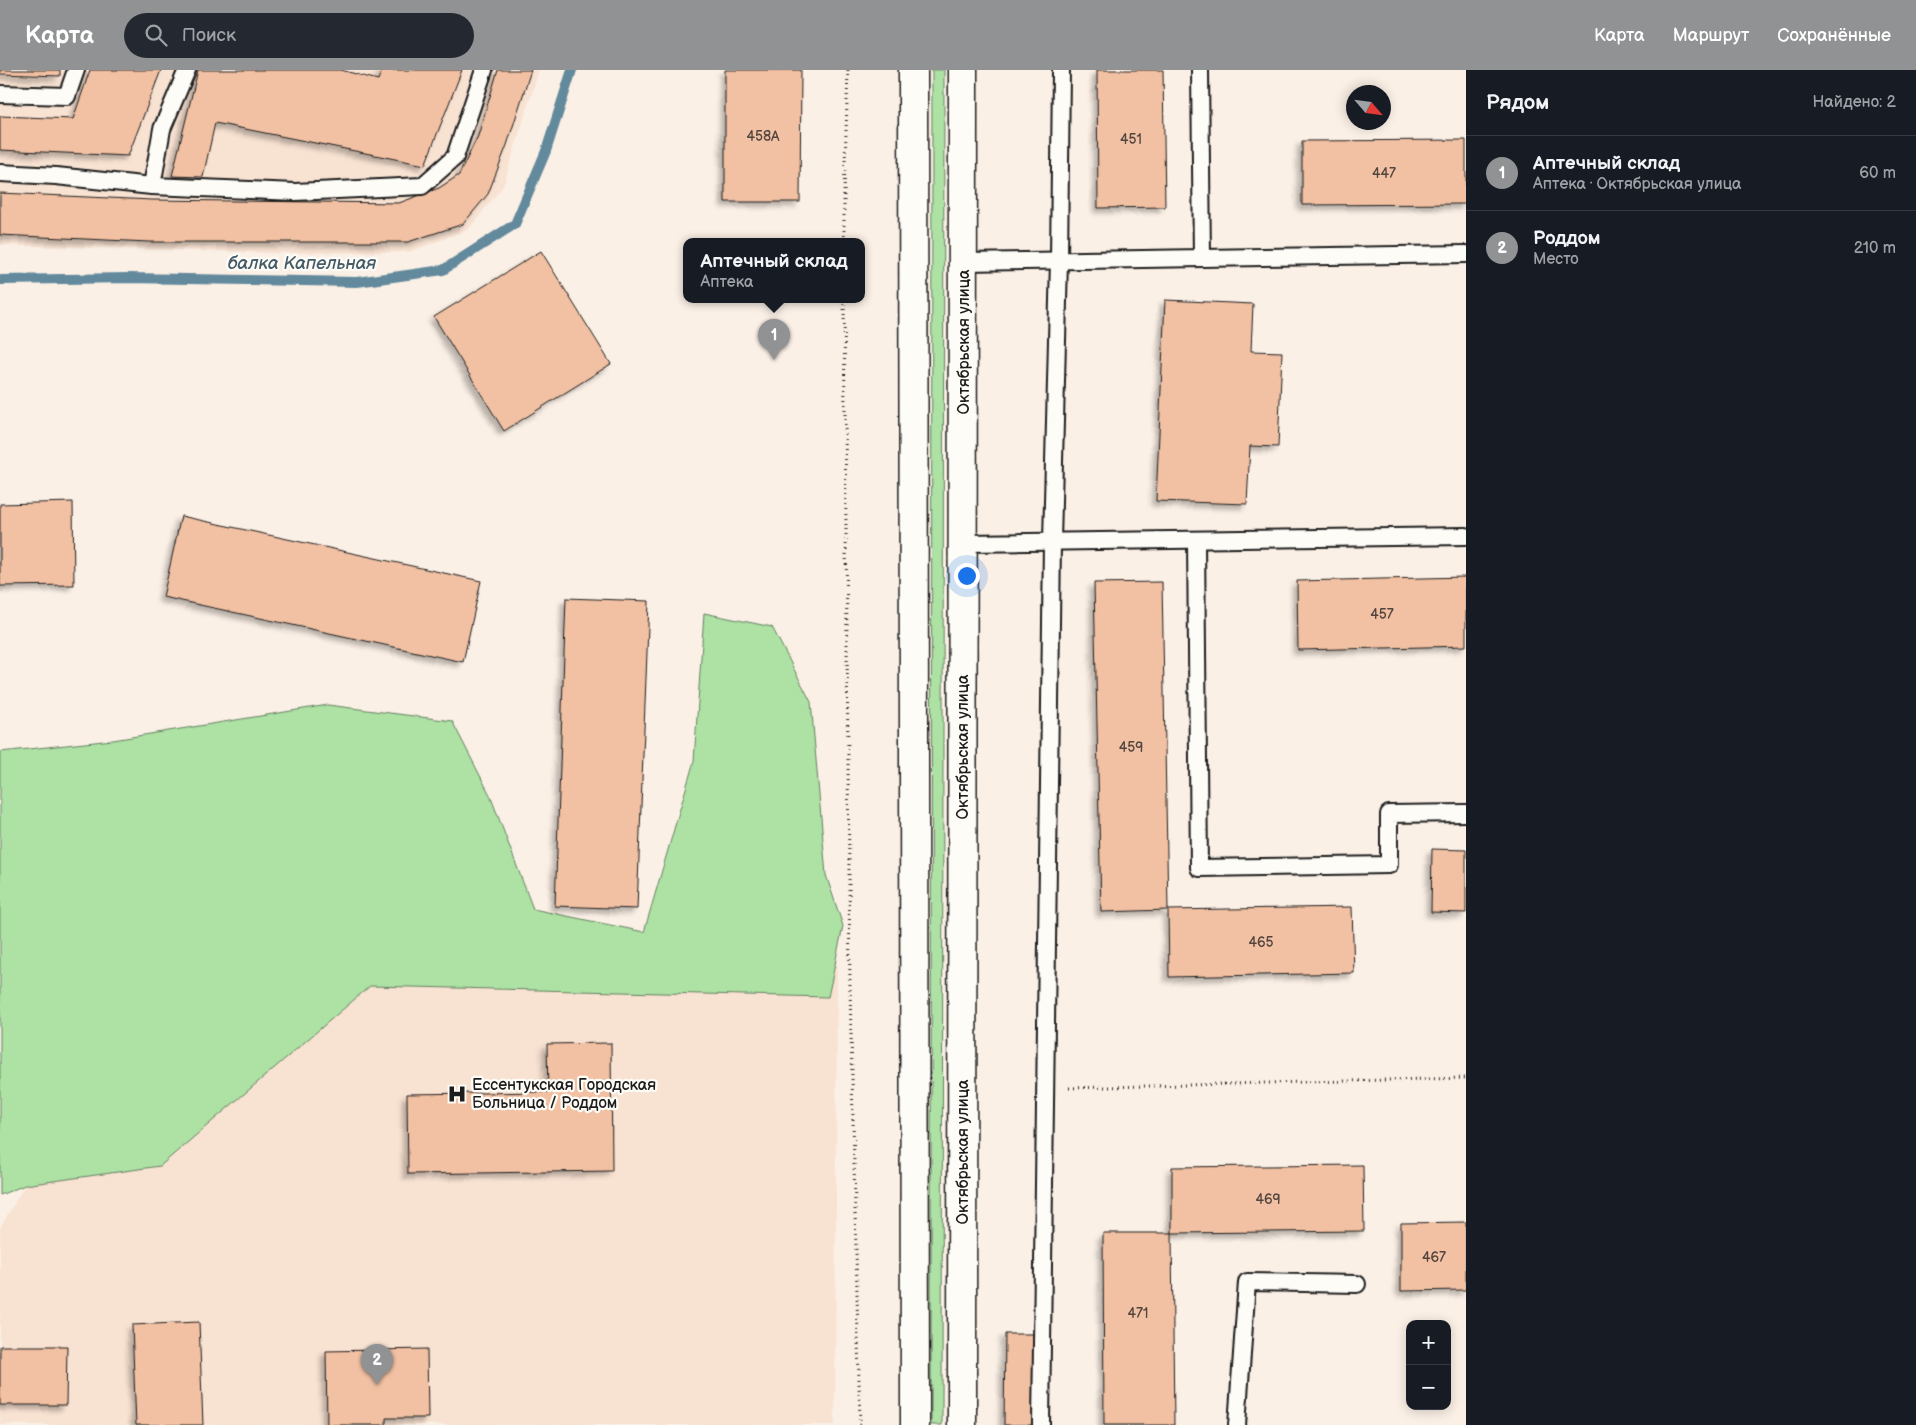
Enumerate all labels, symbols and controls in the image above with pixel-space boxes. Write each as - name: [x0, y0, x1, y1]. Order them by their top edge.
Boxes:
- search box: [124, 13, 474, 58]
- text: Карта: [25, 21, 94, 50]
- icon: search: [142, 21, 170, 49]
- text: Поиск: [182, 24, 236, 47]
- text: Карта: [1594, 25, 1645, 46]
- text: Маршрут: [1673, 25, 1749, 46]
- text: Сохранённые: [1777, 25, 1891, 46]
- north arrow: [1346, 85, 1391, 130]
- text: Рядом: [1486, 90, 1549, 115]
- text: Найдено: 2: [1812, 93, 1896, 112]
- house number: 458А: [746, 128, 780, 145]
- house number: 451: [1120, 131, 1142, 148]
- text: Аптечный склад: [1533, 152, 1680, 175]
- text: 1: [1499, 164, 1505, 183]
- text: 60 m: [1859, 164, 1896, 183]
- house number: 447: [1372, 165, 1396, 182]
- text: Аптека · Октябрьская улица: [1533, 175, 1742, 194]
- text: Роддом: [1533, 227, 1601, 250]
- popup: [683, 238, 865, 303]
- text: 2: [1497, 239, 1507, 258]
- text: 210 m: [1854, 239, 1896, 258]
- text: Аптечный склад: [700, 250, 848, 273]
- text: Место: [1533, 250, 1579, 269]
- water label: балка Капельная: [228, 253, 376, 274]
- street label: Октябрьская улица: [955, 269, 974, 415]
- text: Аптека: [700, 273, 753, 292]
- pin: 1: [758, 319, 790, 360]
- your location: [954, 563, 980, 589]
- house number: 457: [1370, 606, 1394, 623]
- street label: Октябрьская улица: [954, 674, 973, 820]
- house number: 459: [1119, 739, 1143, 756]
- house number: 465: [1248, 934, 1274, 951]
- place label: Ессентукская Городская Больница / Роддом: [472, 1076, 656, 1113]
- street label: Октябрьская улица: [954, 1079, 973, 1225]
- hospital icon: Ессентукская Городская Больница / Роддом: [446, 1083, 468, 1105]
- house number: 469: [1255, 1191, 1281, 1208]
- house number: 467: [1422, 1249, 1446, 1266]
- house number: 471: [1128, 1305, 1148, 1322]
- map controls: [1406, 1320, 1451, 1410]
- button: +: [1406, 1320, 1451, 1365]
- pin: 2: [361, 1344, 393, 1385]
- button: −: [1406, 1365, 1451, 1410]

